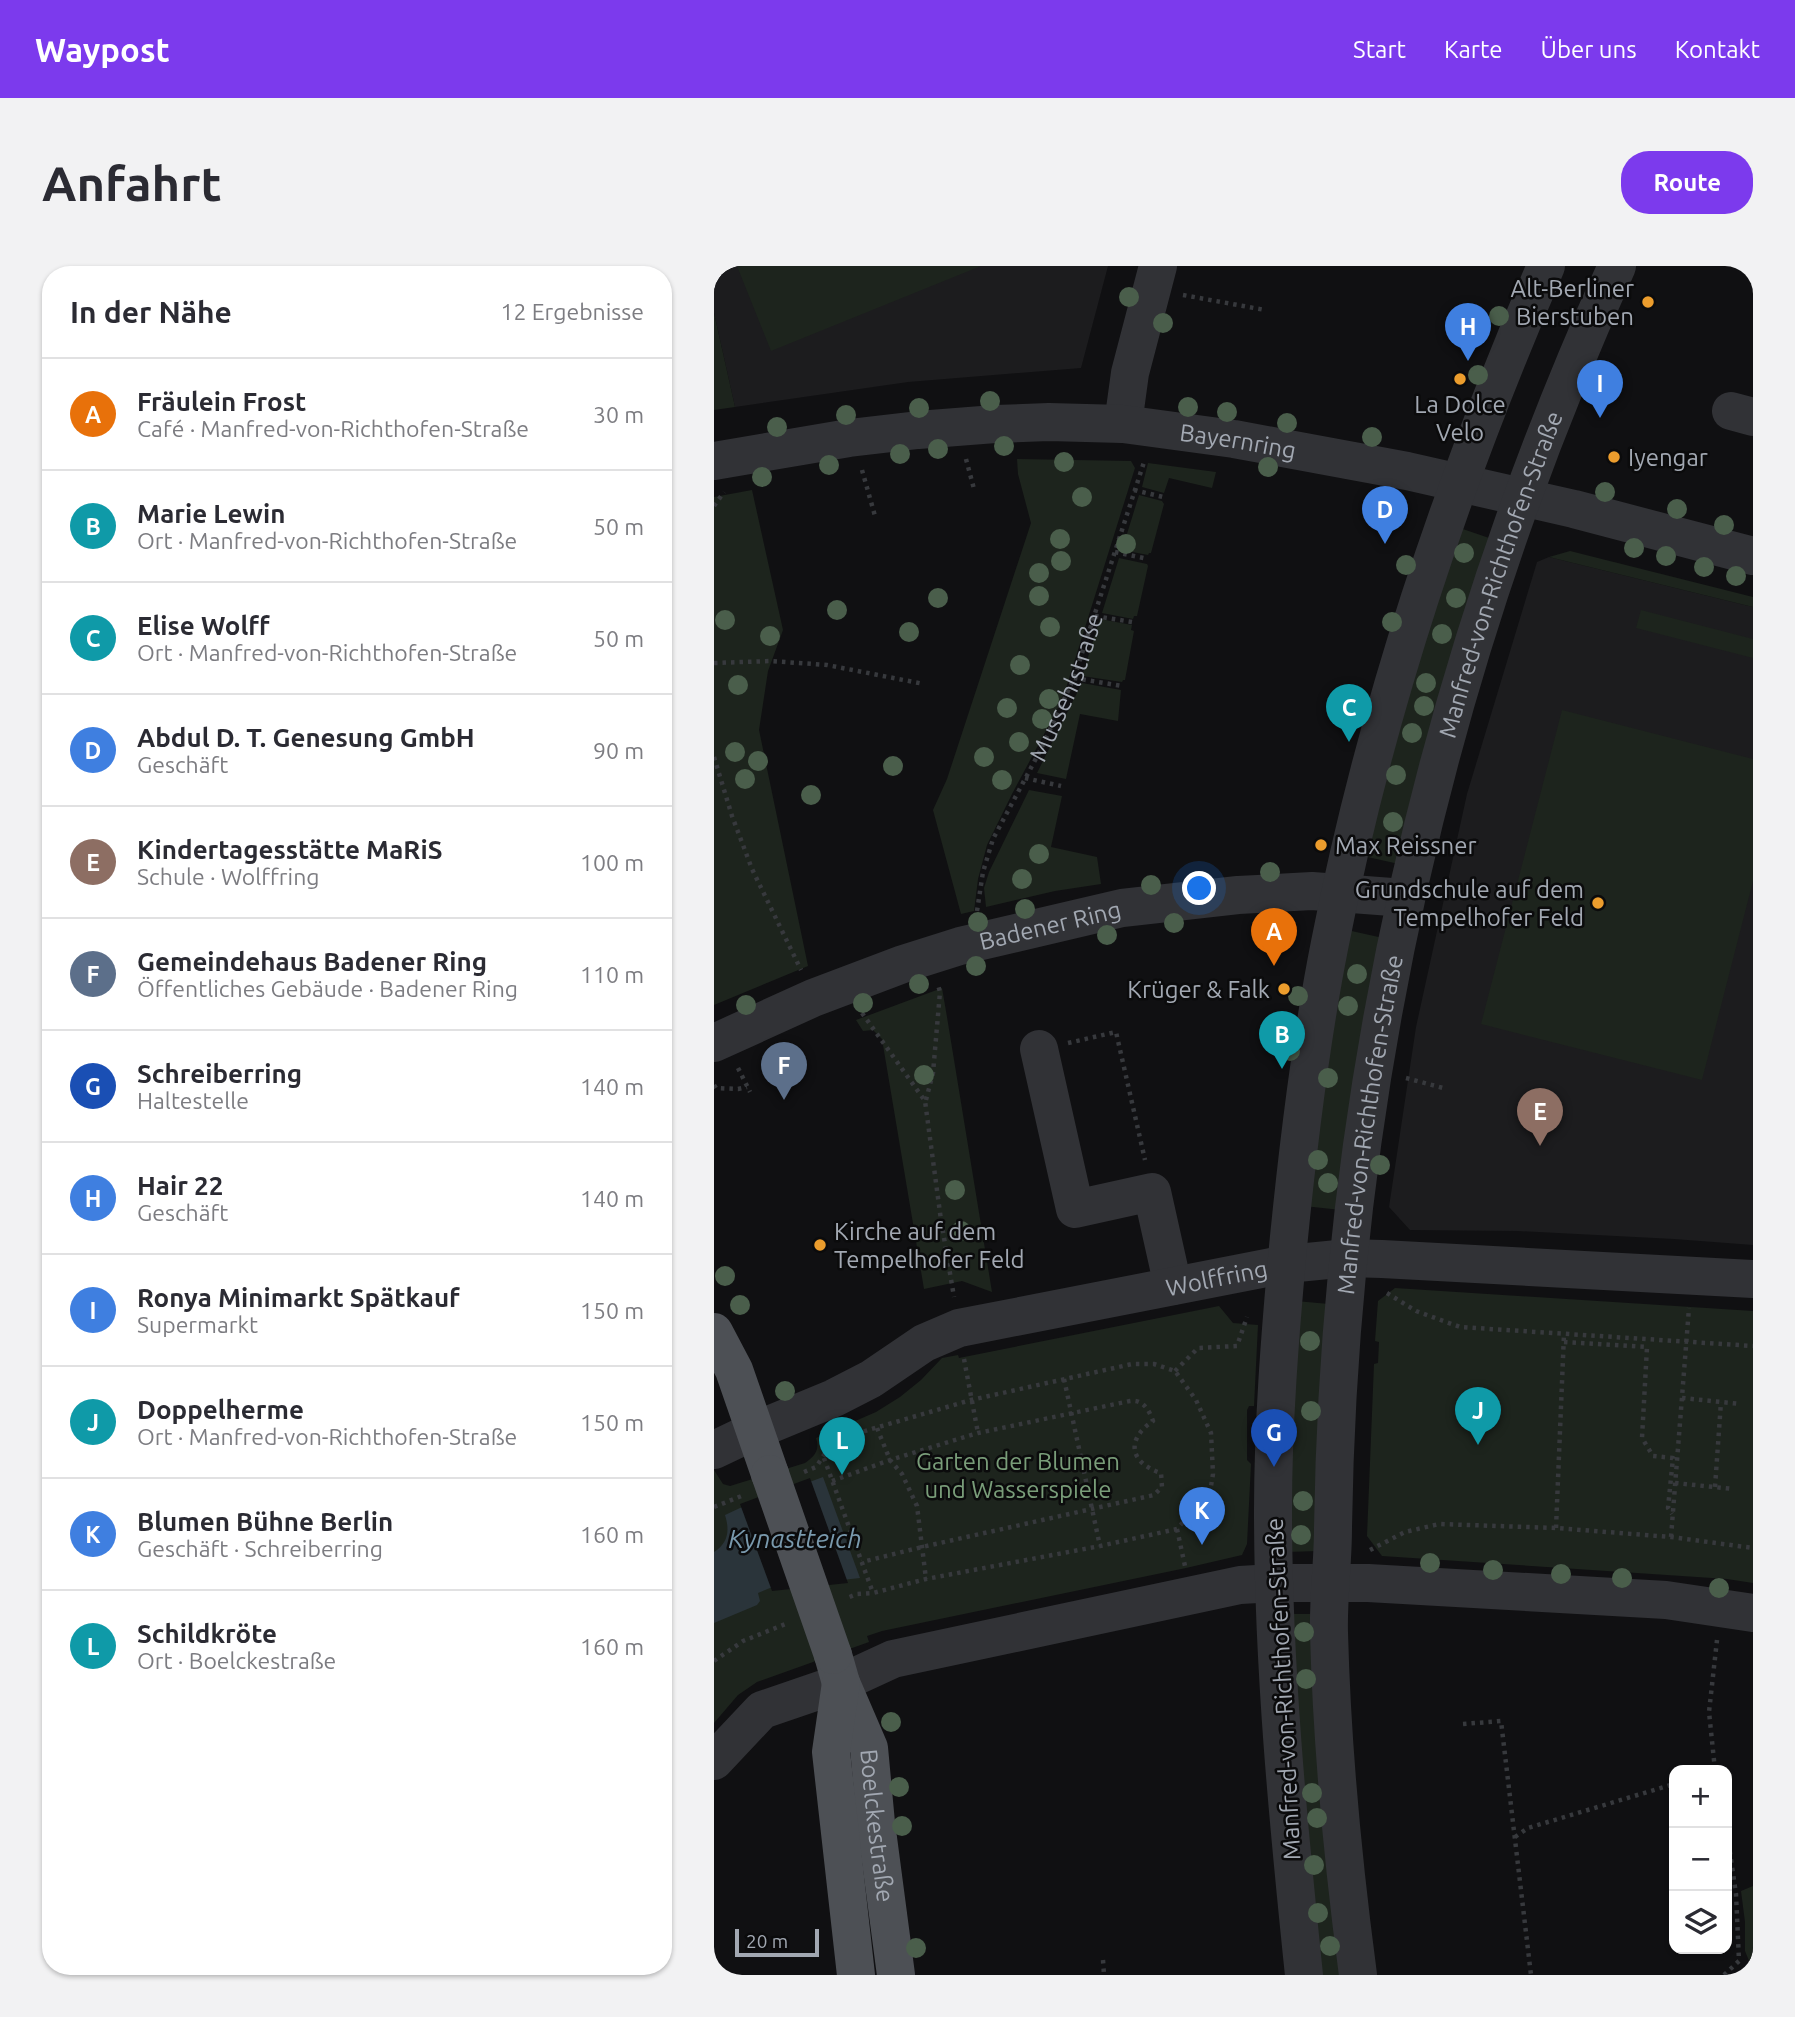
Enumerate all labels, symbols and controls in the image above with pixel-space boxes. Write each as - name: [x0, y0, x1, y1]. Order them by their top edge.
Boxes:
- text: Waypost: [35, 31, 170, 68]
- text: Start: [1353, 36, 1406, 63]
- text: Karte: [1444, 36, 1503, 63]
- text: Über uns: [1541, 36, 1637, 63]
- text: Kontakt: [1675, 36, 1760, 63]
- button: Route: [1621, 151, 1753, 214]
- text: Anfahrt: [42, 155, 222, 210]
- place label: Alt-Berliner Bierstuben: [1511, 275, 1634, 330]
- marker: Alt-Berliner Bierstuben: [1640, 294, 1656, 310]
- text: In der Nähe: [70, 295, 232, 329]
- text: 12 Ergebnisse: [500, 299, 644, 324]
- pin: H: [1445, 303, 1491, 361]
- pin: I: [1577, 360, 1623, 418]
- marker: La Dolce Velo: [1452, 371, 1468, 387]
- text: Fräulein Frost: [137, 387, 306, 416]
- place label: La Dolce Velo: [1414, 391, 1506, 446]
- text: A: [85, 402, 101, 427]
- text: 30 m: [593, 402, 644, 427]
- street label: Manfred-von-Richthofen-Straße: [1433, 407, 1567, 741]
- text: Café · Manfred-von-Richthofen-Straße: [137, 416, 529, 441]
- street label: Bayernring: [1178, 418, 1299, 464]
- place label: Iyengar: [1628, 444, 1708, 471]
- marker: Iyengar: [1606, 449, 1622, 465]
- pin: D: [1362, 486, 1408, 544]
- text: Marie Lewin: [137, 499, 285, 528]
- text: B: [85, 514, 101, 539]
- text: 50 m: [593, 514, 644, 539]
- text: Ort · Manfred-von-Richthofen-Straße: [137, 528, 517, 553]
- street label: Mussehlstraße: [1024, 610, 1108, 765]
- text: Elise Wolff: [137, 611, 270, 640]
- text: C: [86, 626, 100, 651]
- text: 50 m: [593, 626, 644, 651]
- text: Ort · Manfred-von-Richthofen-Straße: [137, 640, 517, 665]
- pin: C: [1326, 684, 1372, 742]
- text: Abdul D. T. Genesung GmbH: [137, 723, 475, 752]
- text: D: [85, 738, 101, 763]
- text: 90 m: [593, 738, 644, 763]
- text: Geschäft: [137, 752, 228, 777]
- place label: Max Reissner: [1335, 832, 1477, 859]
- text: Kindertagesstätte MaRiS: [137, 835, 442, 864]
- marker: Max Reissner: [1313, 837, 1329, 853]
- text: E: [86, 850, 100, 875]
- text: 100 m: [580, 850, 644, 875]
- text: Schule · Wolffring: [137, 864, 320, 889]
- your location: [1182, 871, 1216, 905]
- place label: Grundschule auf dem Tempelhofer Feld: [1355, 876, 1584, 931]
- street label: Badener Ring: [976, 895, 1123, 955]
- marker: Grundschule auf dem Tempelhofer Feld: [1590, 895, 1606, 911]
- pin: A: [1251, 908, 1297, 966]
- text: Gemeindehaus Badener Ring: [137, 947, 487, 976]
- street label: Manfred-von-Richthofen-Straße: [1332, 952, 1407, 1296]
- text: F: [87, 962, 99, 987]
- text: 110 m: [580, 962, 644, 987]
- text: Öffentliches Gebäude · Badener Ring: [137, 976, 518, 1001]
- place label: Krüger & Falk: [1127, 976, 1270, 1003]
- marker: Krüger & Falk: [1276, 981, 1292, 997]
- pin: B: [1259, 1011, 1305, 1069]
- pin: F: [761, 1042, 807, 1100]
- text: Schreiberring: [137, 1059, 302, 1088]
- text: G: [85, 1074, 101, 1099]
- text: 140 m: [580, 1074, 644, 1099]
- text: Haltestelle: [137, 1088, 249, 1113]
- pin: E: [1517, 1088, 1563, 1146]
- text: Hair 22: [137, 1171, 223, 1200]
- text: H: [85, 1186, 101, 1211]
- text: 140 m: [580, 1186, 644, 1211]
- text: Geschäft: [137, 1200, 228, 1225]
- place label: Kirche auf dem Tempelhofer Feld: [834, 1218, 1025, 1273]
- marker: Kirche auf dem Tempelhofer Feld: [812, 1237, 828, 1253]
- street label: Wolffring: [1163, 1255, 1270, 1301]
- text: Ronya Minimarkt Spätkauf: [137, 1283, 460, 1312]
- text: I: [90, 1298, 96, 1323]
- text: 150 m: [580, 1298, 644, 1323]
- text: Supermarkt: [137, 1312, 258, 1337]
- pin: J: [1455, 1387, 1501, 1445]
- text: Doppelherme: [137, 1395, 304, 1424]
- pin: G: [1251, 1409, 1297, 1467]
- text: J: [87, 1410, 99, 1435]
- text: 150 m: [580, 1410, 644, 1435]
- pin: L: [819, 1417, 865, 1475]
- text: Ort · Manfred-von-Richthofen-Straße: [137, 1424, 517, 1449]
- park label: Garten der Blumen und Wasserspiele: [916, 1448, 1120, 1503]
- pin: K: [1179, 1487, 1225, 1545]
- text: Blumen Bühne Berlin: [137, 1507, 393, 1536]
- street label: Manfred-von-Richthofen-Straße: [1261, 1517, 1305, 1861]
- text: K: [85, 1522, 101, 1547]
- text: 160 m: [580, 1522, 644, 1547]
- water label: Kynastteich: [728, 1524, 862, 1553]
- text: Geschäft · Schreiberring: [137, 1536, 383, 1561]
- text: Schildkröte: [137, 1619, 277, 1648]
- text: L: [87, 1634, 99, 1659]
- text: 160 m: [580, 1634, 644, 1659]
- text: Ort · Boelckestraße: [137, 1648, 336, 1673]
- street label: Boelckestraße: [856, 1748, 900, 1904]
- map controls: [1669, 1765, 1732, 1954]
- button: +: [1669, 1765, 1732, 1828]
- button: −: [1669, 1828, 1732, 1891]
- button: layers: [1669, 1891, 1732, 1954]
- scale bar: [735, 1926, 819, 1958]
- text: 20 m: [746, 1930, 788, 1952]

